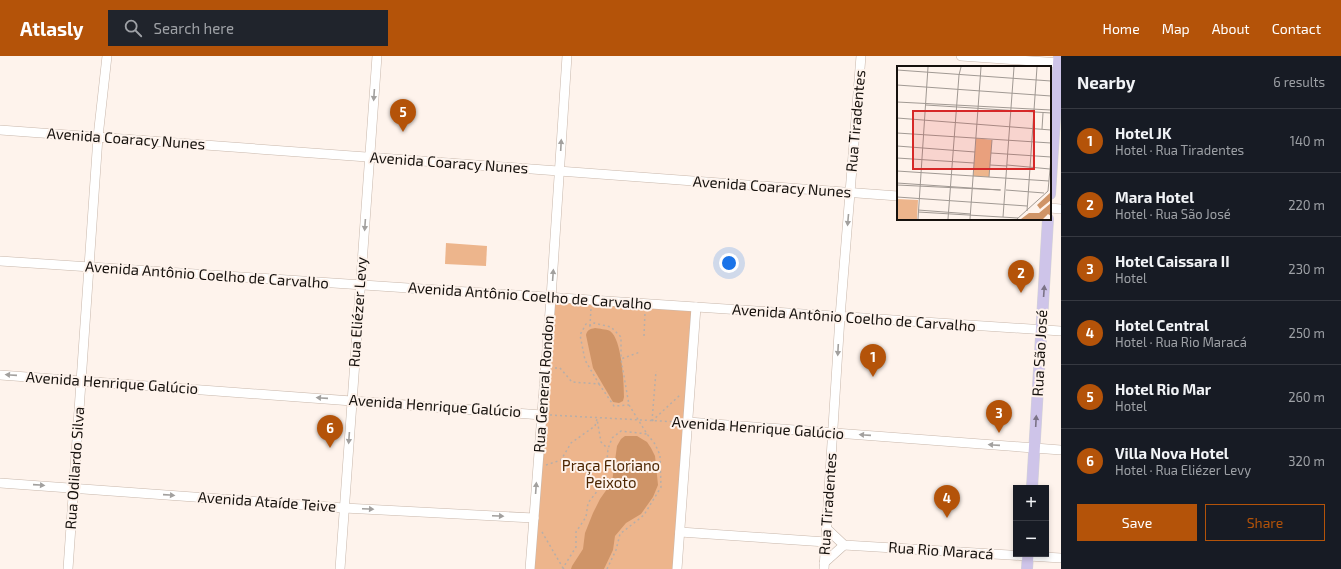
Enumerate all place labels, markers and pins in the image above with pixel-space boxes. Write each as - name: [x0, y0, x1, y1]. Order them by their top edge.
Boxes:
- pin: 5: [390, 99, 416, 132]
- pin: 2: [1008, 260, 1034, 293]
- pin: 1: [860, 344, 886, 377]
- pin: 3: [986, 400, 1012, 433]
- pin: 6: [317, 415, 343, 448]
- pin: 4: [934, 485, 960, 518]

